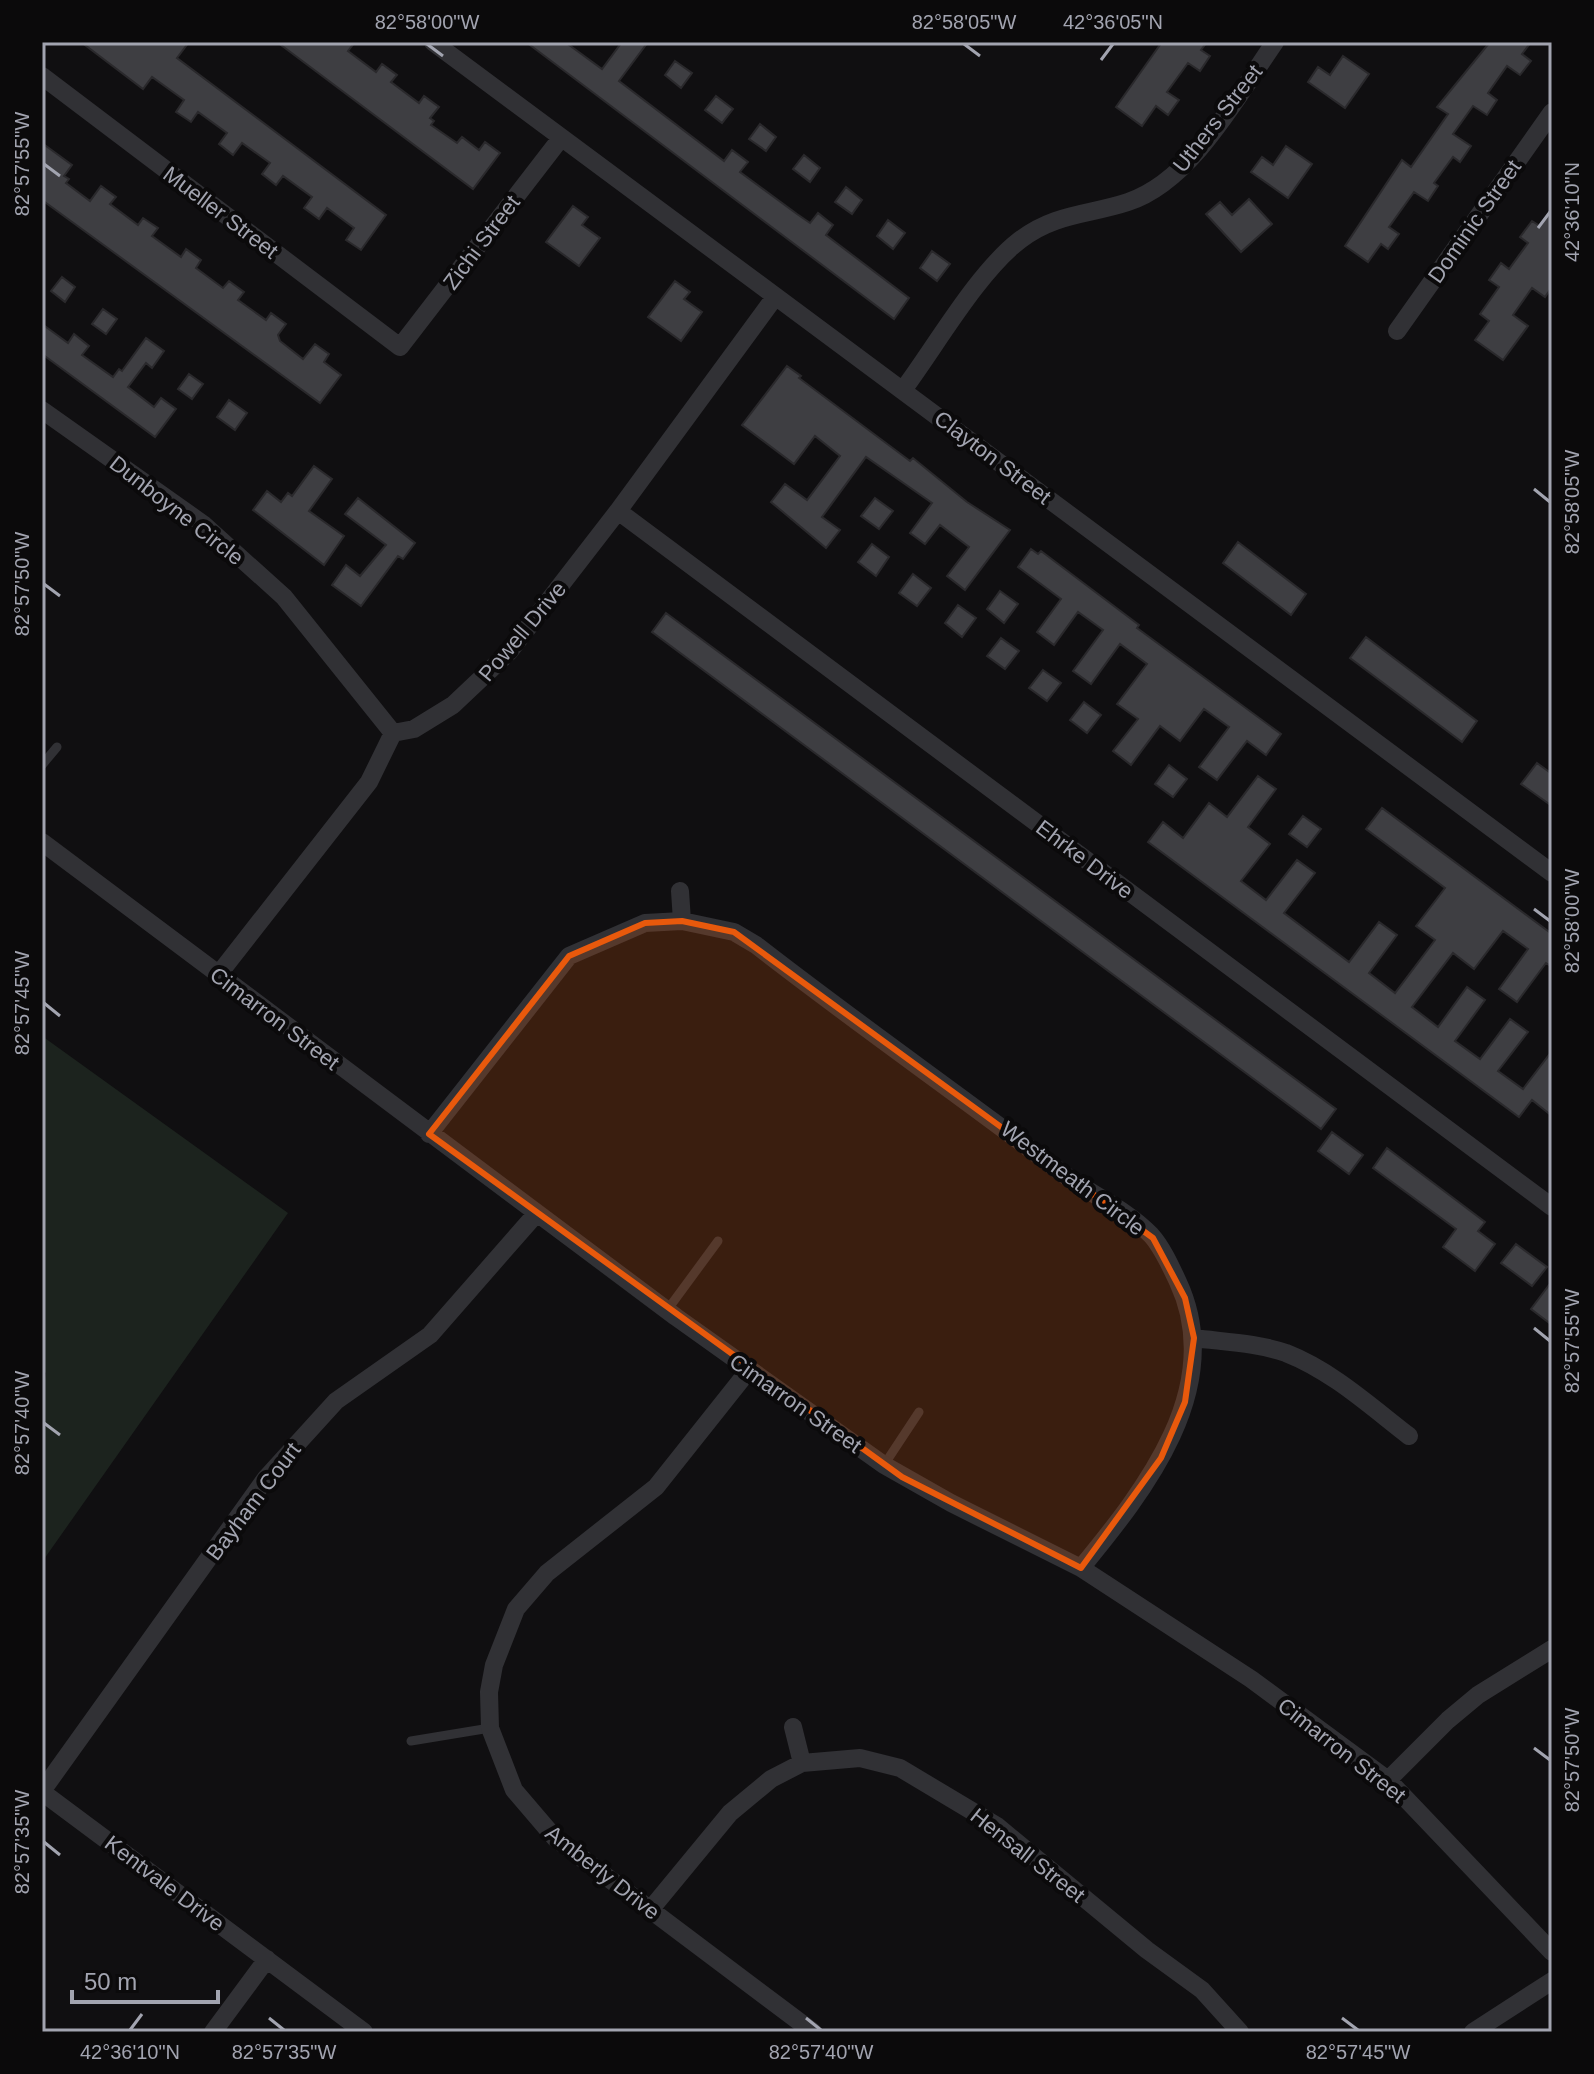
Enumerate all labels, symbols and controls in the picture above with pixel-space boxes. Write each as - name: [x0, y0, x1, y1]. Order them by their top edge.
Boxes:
- text: 82°58'00"W: [375, 11, 479, 33]
- text: 82°58'05"W: [912, 11, 1016, 33]
- text: 42°36'05"N: [1063, 11, 1163, 33]
- street label: Uthers Street: [1168, 60, 1267, 177]
- text: 82°57'55"W: [11, 112, 33, 216]
- street label: Dominic Street: [1423, 155, 1526, 288]
- street label: Mueller Street: [158, 161, 283, 264]
- text: 42°36'10"N: [1561, 162, 1583, 262]
- street label: Zichi Street: [438, 190, 525, 294]
- street label: Clayton Street: [930, 405, 1056, 509]
- street label: Dunboyne Circle: [105, 450, 248, 570]
- text: 82°58'05"W: [1561, 450, 1583, 554]
- text: 82°57'50"W: [11, 532, 33, 636]
- street label: Powell Drive: [474, 576, 571, 686]
- street label: Ehrke Drive: [1031, 815, 1138, 904]
- text: 82°58'00"W: [1561, 869, 1583, 973]
- text: 82°57'45"W: [11, 951, 33, 1055]
- street label: Cimarron Street: [205, 962, 344, 1075]
- street label: Westmeath Circle: [996, 1116, 1149, 1241]
- text: 82°57'55"W: [1561, 1289, 1583, 1393]
- street label: Cimarron Street: [725, 1349, 866, 1458]
- text: 82°57'40"W: [11, 1371, 33, 1475]
- street label: Bayham Court: [201, 1438, 306, 1565]
- street label: Cimarron Street: [1273, 1693, 1411, 1808]
- text: 82°57'50"W: [1561, 1708, 1583, 1812]
- text: 82°57'35"W: [11, 1790, 33, 1894]
- street label: Hensall Street: [966, 1803, 1090, 1908]
- street label: Amberly Drive: [541, 1820, 665, 1925]
- street label: Kentvale Drive: [100, 1830, 229, 1936]
- scale bar: [72, 1954, 218, 2004]
- text: 50 m: [84, 1968, 137, 1995]
- text: 42°36'10"N: [80, 2041, 180, 2063]
- text: 82°57'35"W: [232, 2041, 336, 2063]
- text: 82°57'40"W: [769, 2041, 873, 2063]
- text: 82°57'45"W: [1306, 2041, 1410, 2063]

